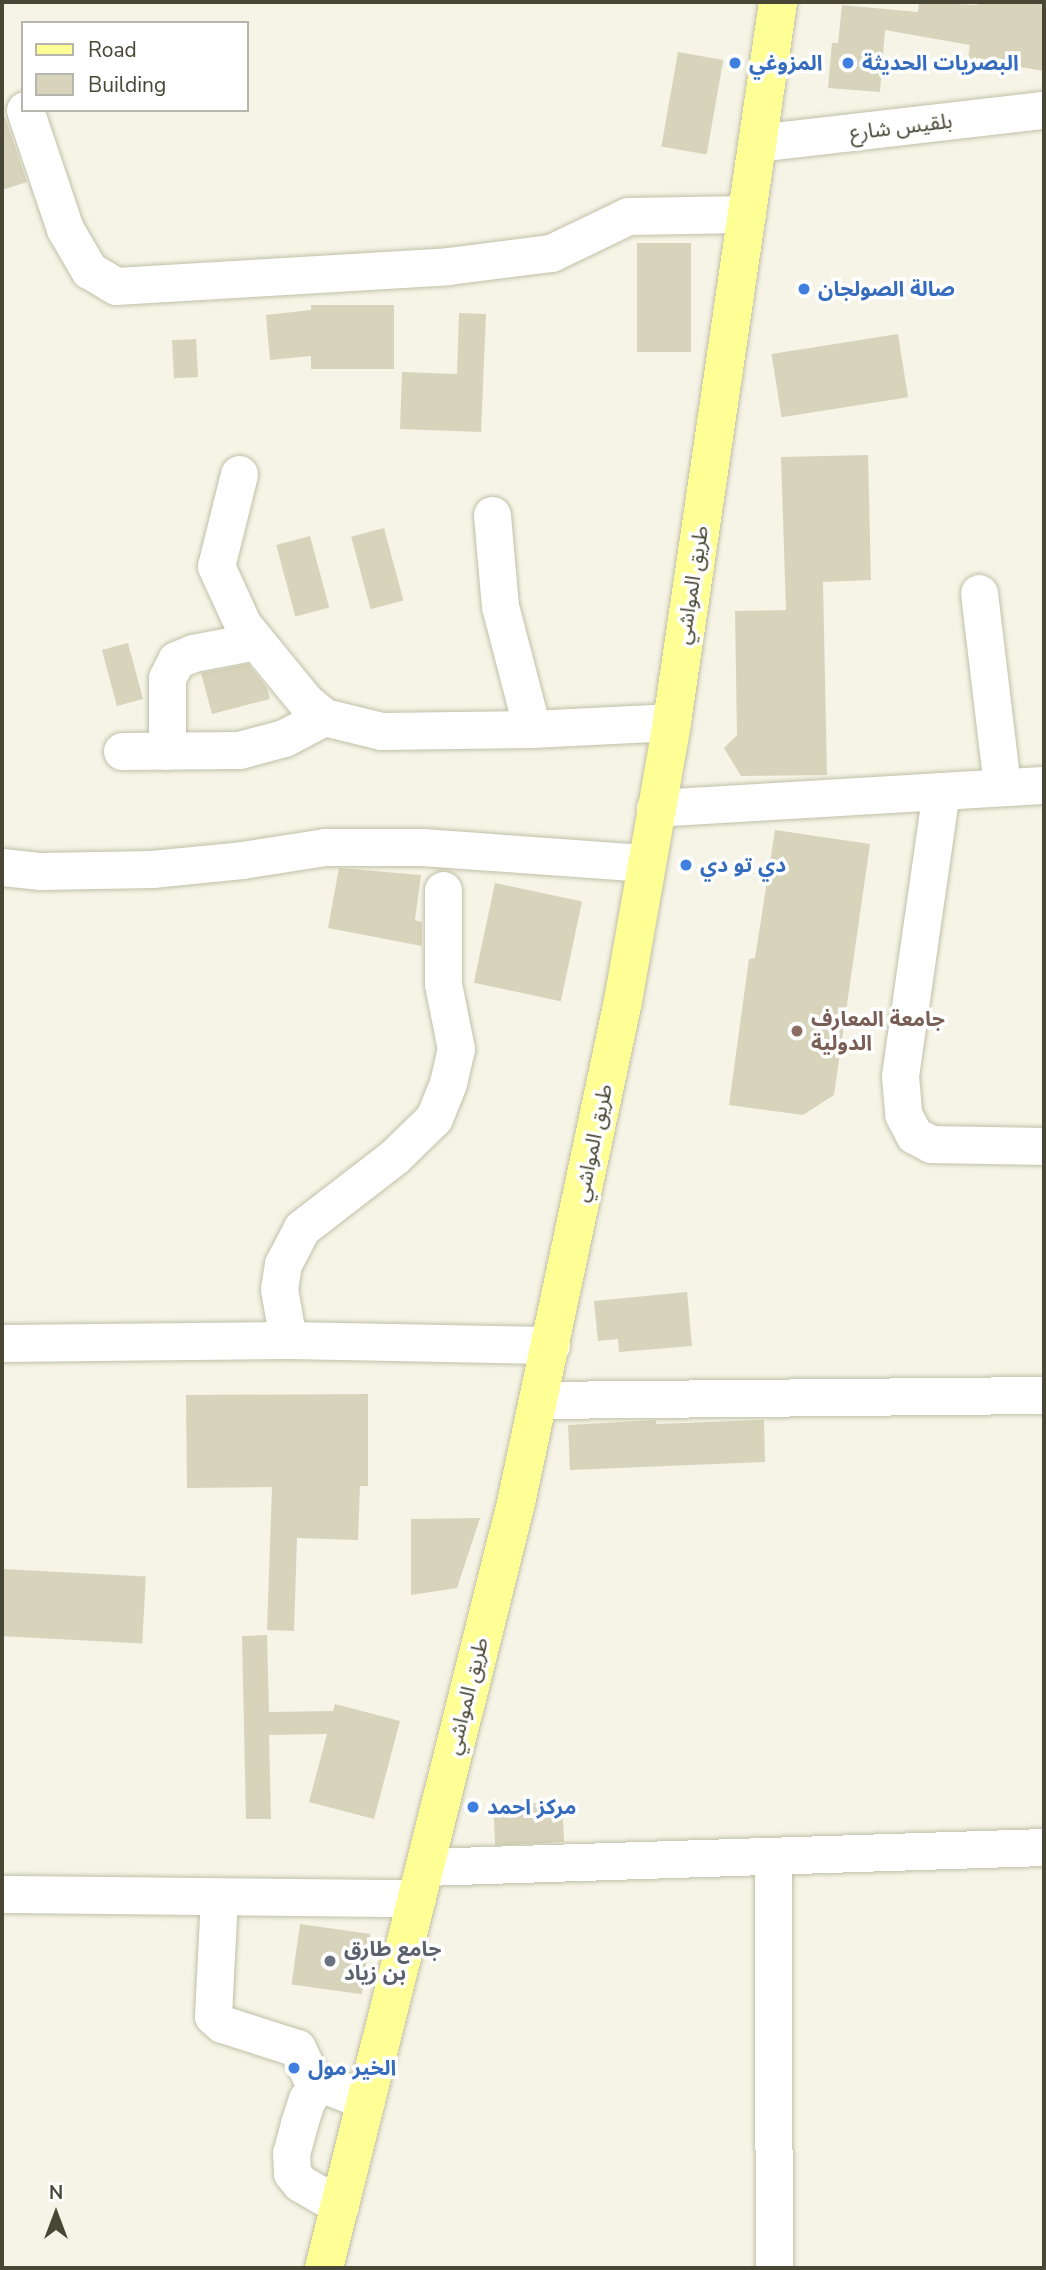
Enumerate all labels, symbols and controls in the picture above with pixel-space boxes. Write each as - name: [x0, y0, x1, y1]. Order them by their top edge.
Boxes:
- legend: [21, 21, 248, 112]
- text: Road: [88, 36, 137, 64]
- place label: المزوغي: [749, 50, 822, 76]
- place label: البصريات الحديثة: [862, 50, 1019, 76]
- marker: المزوغي: [727, 55, 743, 71]
- marker: البصريات الحديثة: [840, 55, 856, 71]
- text: Building: [88, 71, 166, 99]
- street label: بلقيس شارع: [848, 108, 954, 146]
- place label: صالة الصولجان: [818, 276, 955, 302]
- marker: صالة الصولجان: [796, 281, 812, 297]
- street label: طريق المواشي: [670, 524, 714, 646]
- place label: دي تو دي: [700, 852, 786, 878]
- marker: دي تو دي: [678, 857, 694, 873]
- place label: جامعة المعارف الدولية: [811, 1006, 945, 1056]
- marker: جامعة المعارف الدولية: [789, 1023, 805, 1039]
- street label: طريق المواشي: [568, 1082, 618, 1204]
- street label: طريق المواشي: [440, 1635, 494, 1757]
- place label: مركز احمد: [487, 1794, 577, 1820]
- marker: مركز احمد: [465, 1799, 481, 1815]
- place label: جامع طارق بن زياد: [344, 1936, 441, 1986]
- marker: جامع طارق بن زياد: [322, 1953, 338, 1969]
- place label: الخير مول: [308, 2055, 396, 2081]
- marker: الخير مول: [286, 2060, 302, 2076]
- north arrow: [21, 2179, 91, 2249]
- text: N: [49, 2180, 63, 2206]

